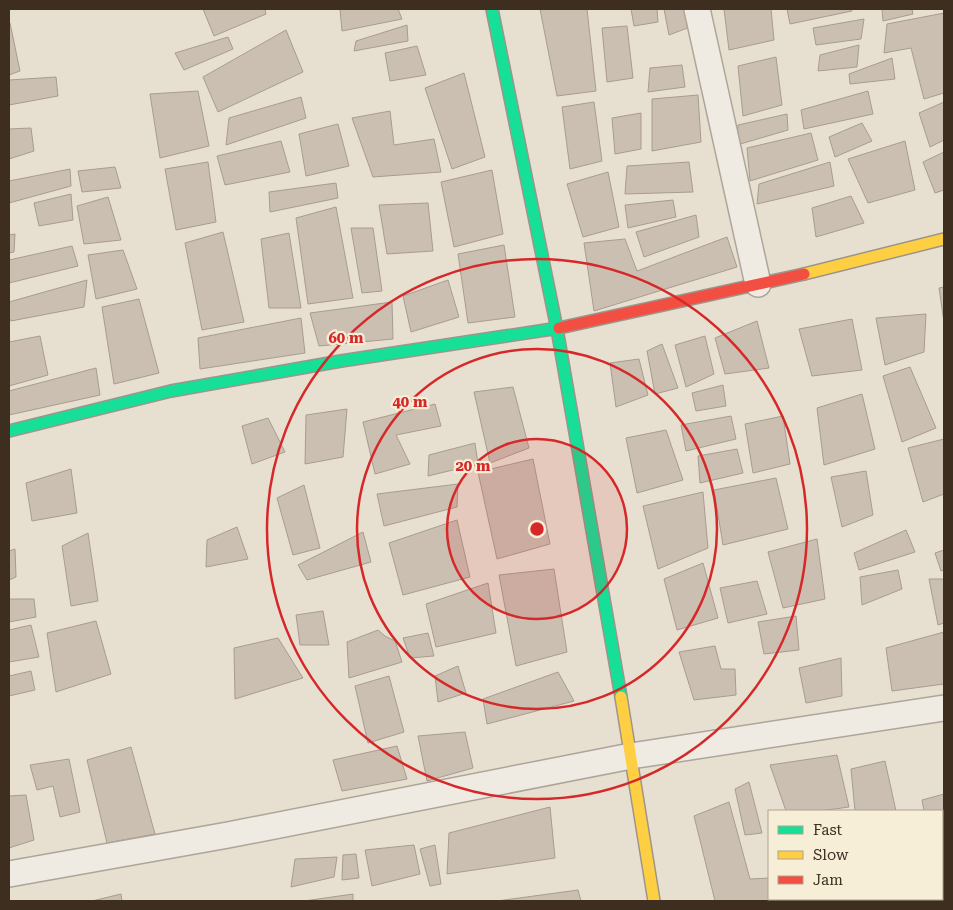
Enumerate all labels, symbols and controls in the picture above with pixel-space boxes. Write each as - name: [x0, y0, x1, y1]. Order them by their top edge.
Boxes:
- text: 60 m: [328, 329, 364, 347]
- text: 40 m: [392, 393, 428, 411]
- text: 20 m: [455, 457, 491, 475]
- centre of rings: [528, 520, 546, 538]
- legend: [768, 810, 943, 900]
- text: Fast: [813, 821, 843, 839]
- text: Slow: [813, 846, 849, 864]
- text: Jam: [813, 871, 843, 889]

